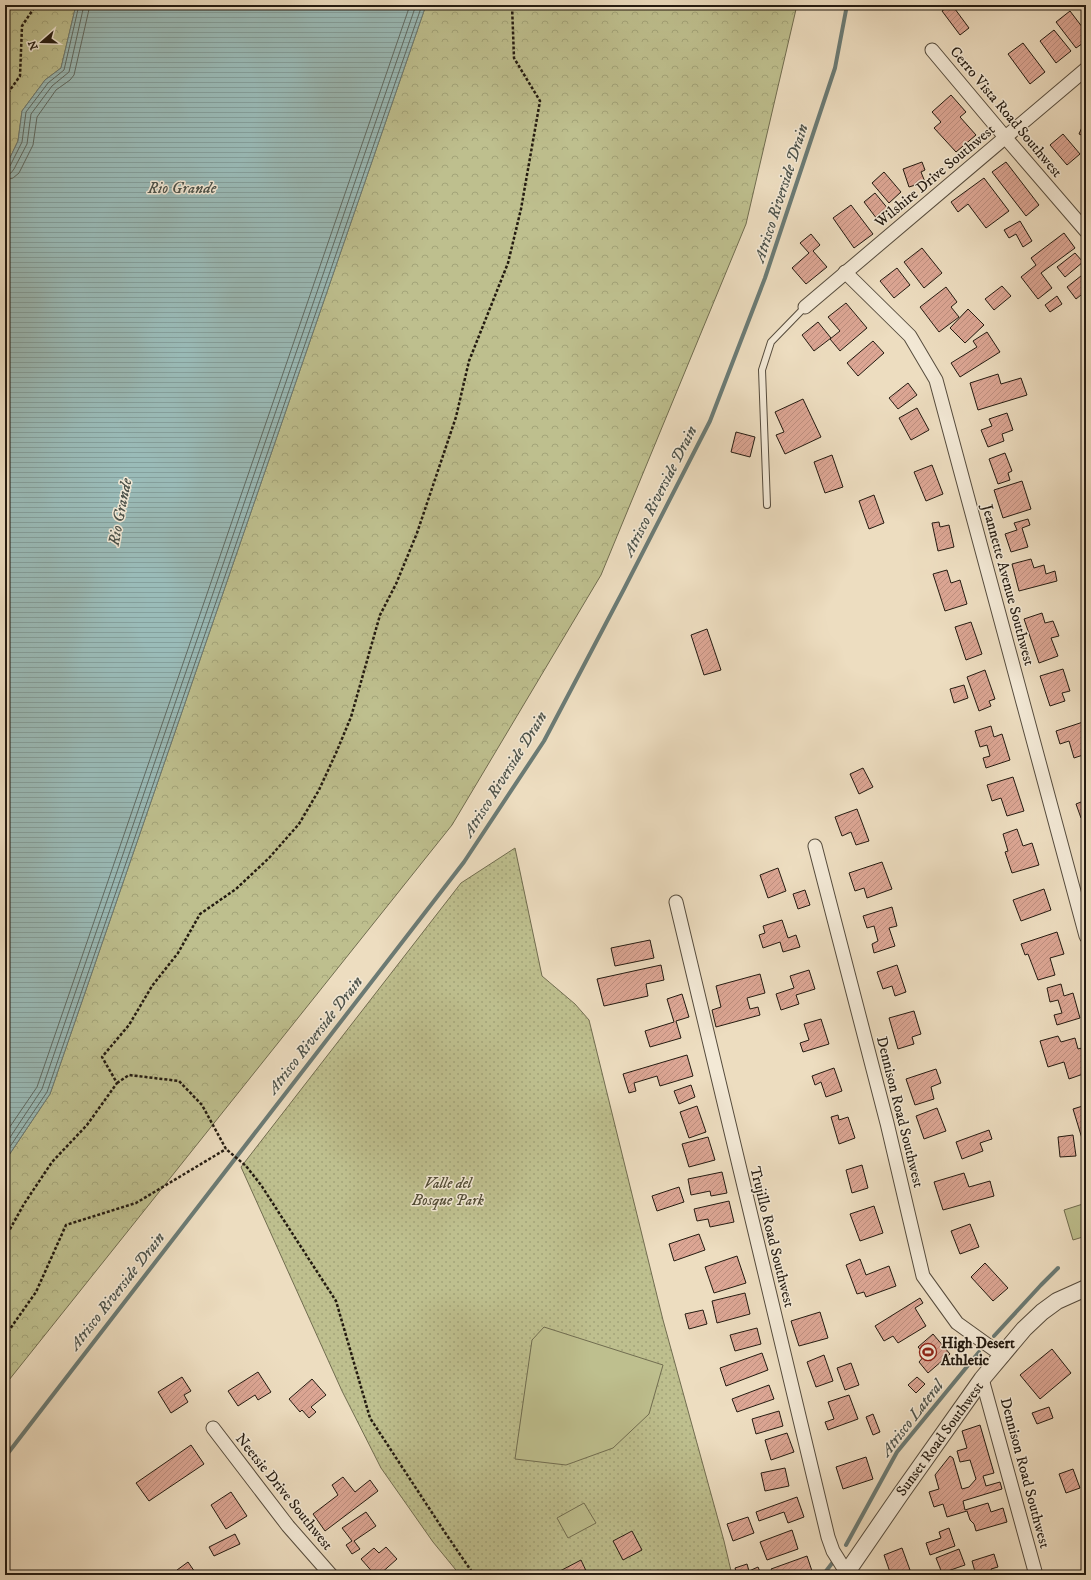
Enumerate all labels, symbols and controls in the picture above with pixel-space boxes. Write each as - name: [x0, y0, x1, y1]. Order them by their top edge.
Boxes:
- north arrow: [22, 22, 62, 62]
- text: N: [25, 38, 42, 52]
- street label: Cerro Vista Road Southwest: [946, 43, 1067, 182]
- street label: Wilshire Drive Southwest: [870, 120, 999, 232]
- water label: Atrisco Riverside Drain: [749, 121, 813, 266]
- water label: Rio Grande: [147, 178, 217, 198]
- water label: Atrisco Riverside Drain: [618, 422, 702, 561]
- water label: Rio Grande: [103, 476, 136, 548]
- street label: Jeannette Avenue Southwest: [977, 500, 1039, 668]
- water label: Atrisco Riverside Drain: [457, 708, 552, 842]
- water label: Atrisco Riverside Drain: [262, 972, 367, 1099]
- street label: Dennison Road Southwest: [872, 1034, 928, 1190]
- street label: Trujillo Road Southwest: [745, 1165, 799, 1310]
- park label: Valle del Bosque Park: [411, 1174, 485, 1210]
- water label: Atrisco Riverside Drain: [64, 1228, 169, 1355]
- place label: High Desert Athletic: [940, 1334, 1015, 1370]
- sports icon: High Desert Athletic: [918, 1342, 938, 1362]
- water label: Atrisco Lateral: [875, 1375, 949, 1462]
- street label: Sunset Road Southwest: [892, 1378, 988, 1500]
- street label: Dennison Road Southwest: [996, 1396, 1054, 1551]
- street label: Neetsie Drive Southwest: [231, 1430, 337, 1554]

